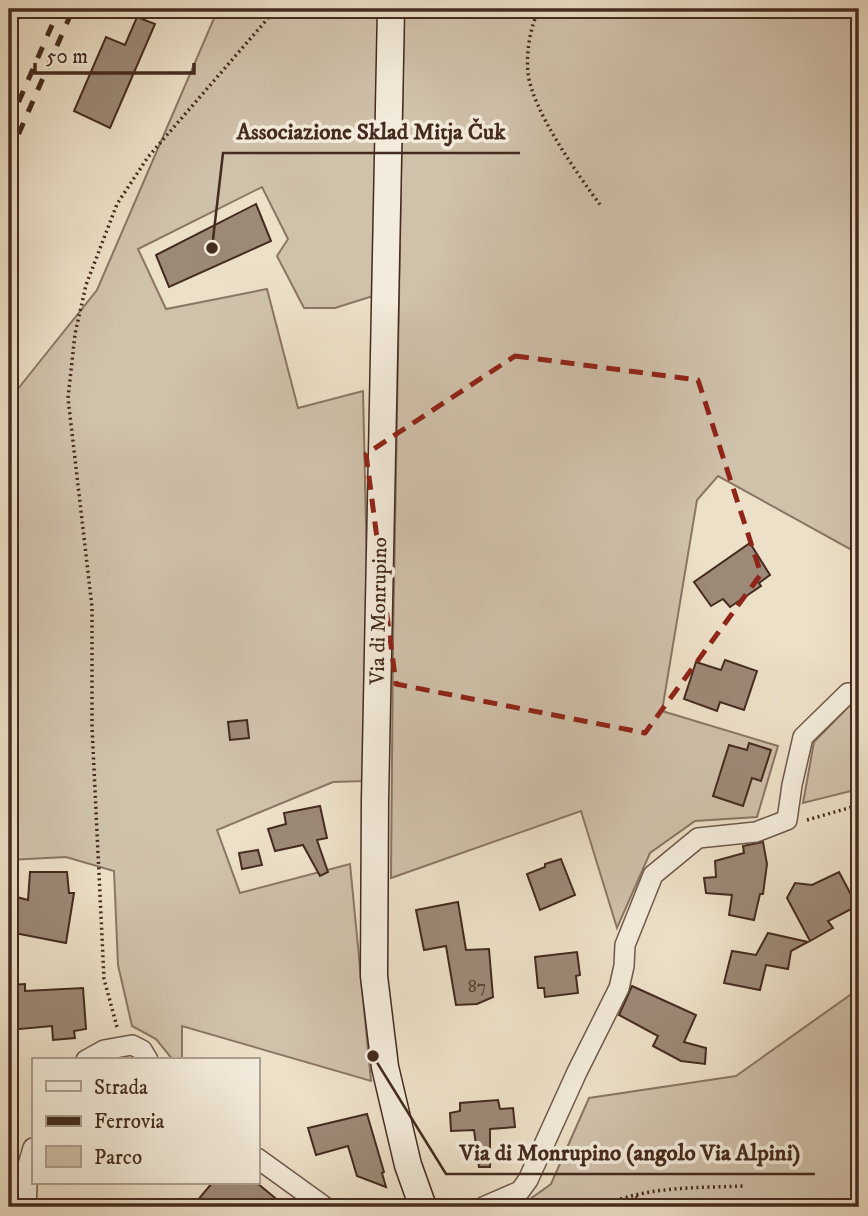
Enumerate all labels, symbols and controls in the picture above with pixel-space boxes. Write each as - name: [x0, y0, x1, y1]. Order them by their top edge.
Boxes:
- scale bar: [35, 32, 194, 76]
- text: 50 m: [46, 44, 88, 70]
- callout: Associazione Sklad Mitja Čuk: [223, 109, 520, 153]
- text: Associazione Sklad Mitja Čuk: [235, 118, 506, 147]
- street label: Via di Monrupino: [365, 537, 393, 686]
- house number: 87: [468, 976, 486, 998]
- legend: [32, 1058, 259, 1184]
- text: Strada: [94, 1075, 148, 1101]
- text: Ferrovia: [94, 1109, 165, 1135]
- callout: Via di Monrupino (angolo Via Alpini): [446, 1130, 815, 1174]
- text: Via di Monrupino (angolo Via Alpini): [459, 1139, 801, 1168]
- text: Parco: [94, 1145, 142, 1171]

